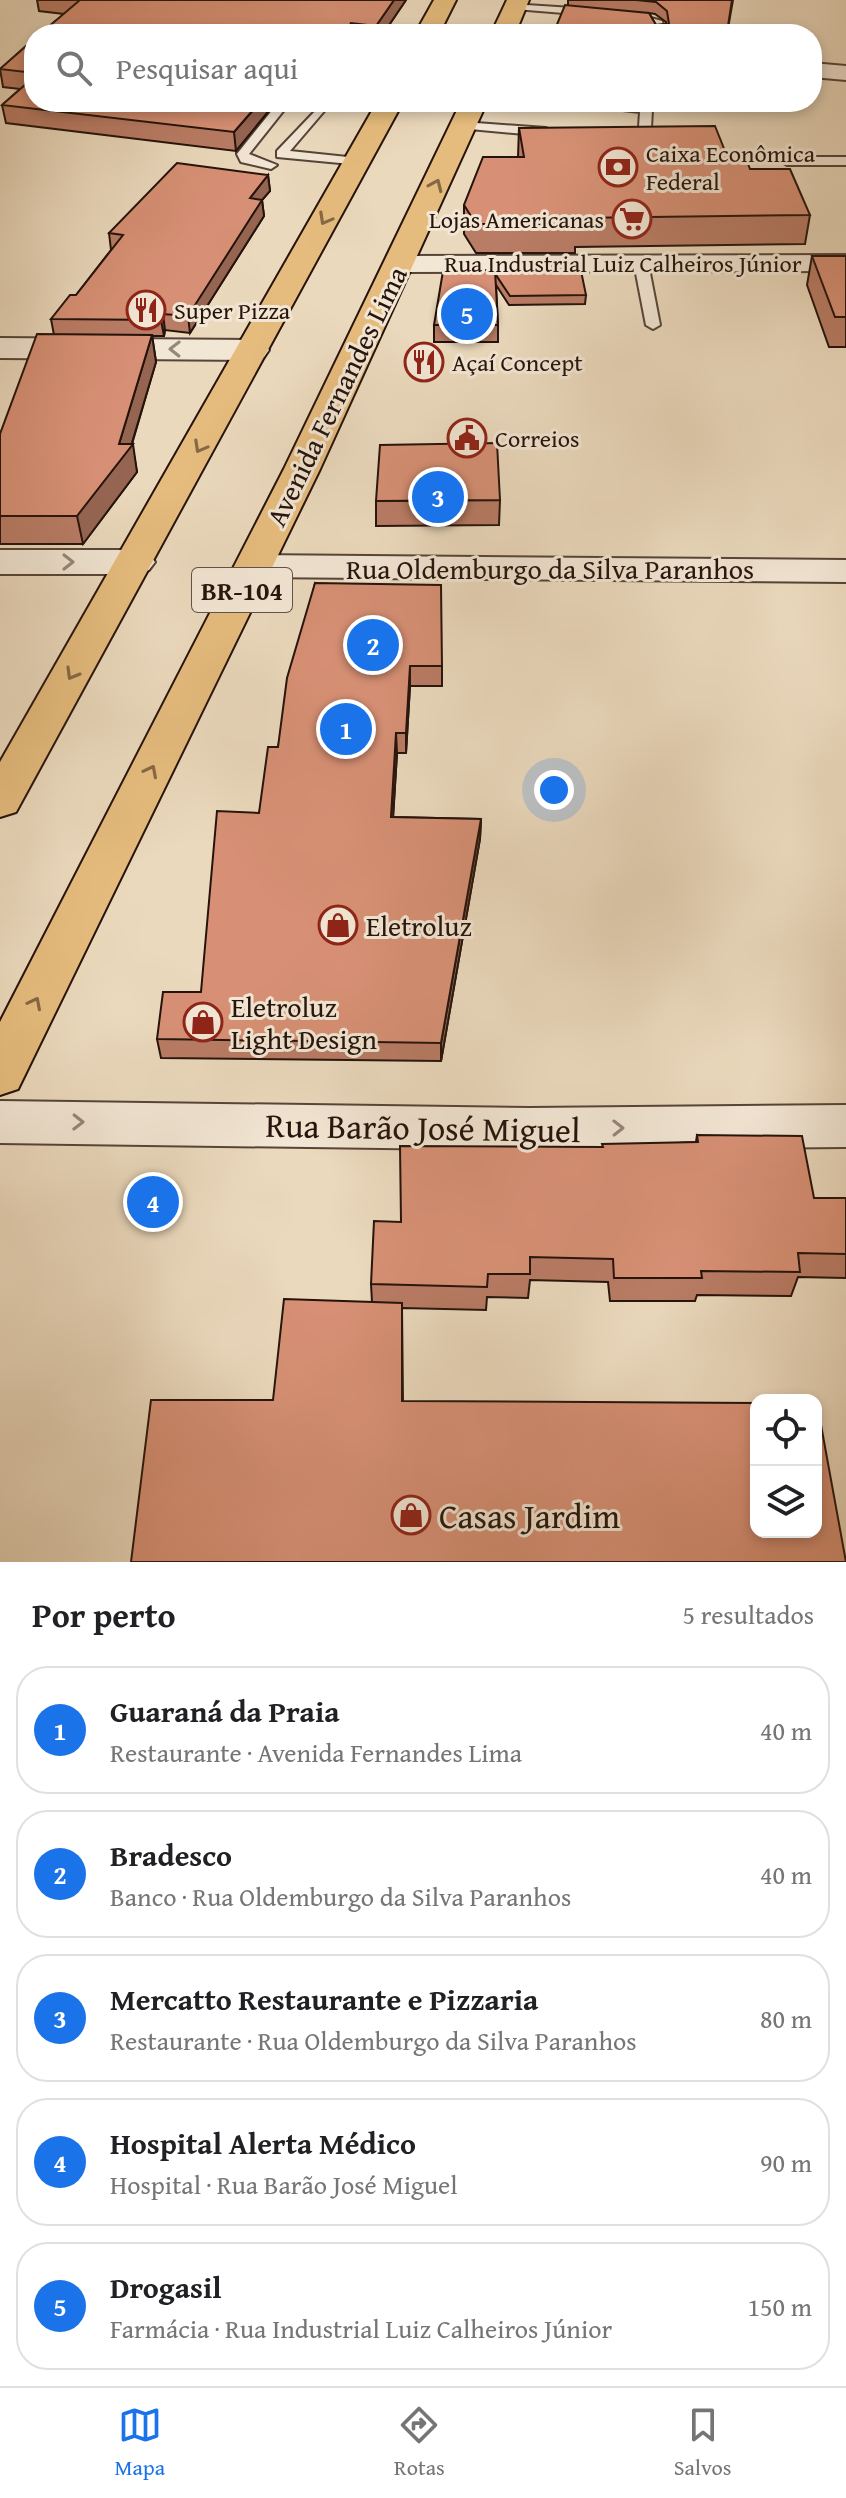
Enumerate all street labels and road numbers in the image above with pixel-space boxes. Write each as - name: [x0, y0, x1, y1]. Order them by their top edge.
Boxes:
- street label: Rua Industrial Luiz Calheiros Júnior: [444, 246, 802, 281]
- street label: Avenida Fernandes Lima: [255, 258, 417, 533]
- street label: Rua Oldemburgo da Silva Paranhos: [346, 548, 754, 589]
- road number: BR-104: [192, 568, 292, 612]
- street label: Rua Barão José Miguel: [265, 1100, 581, 1154]

